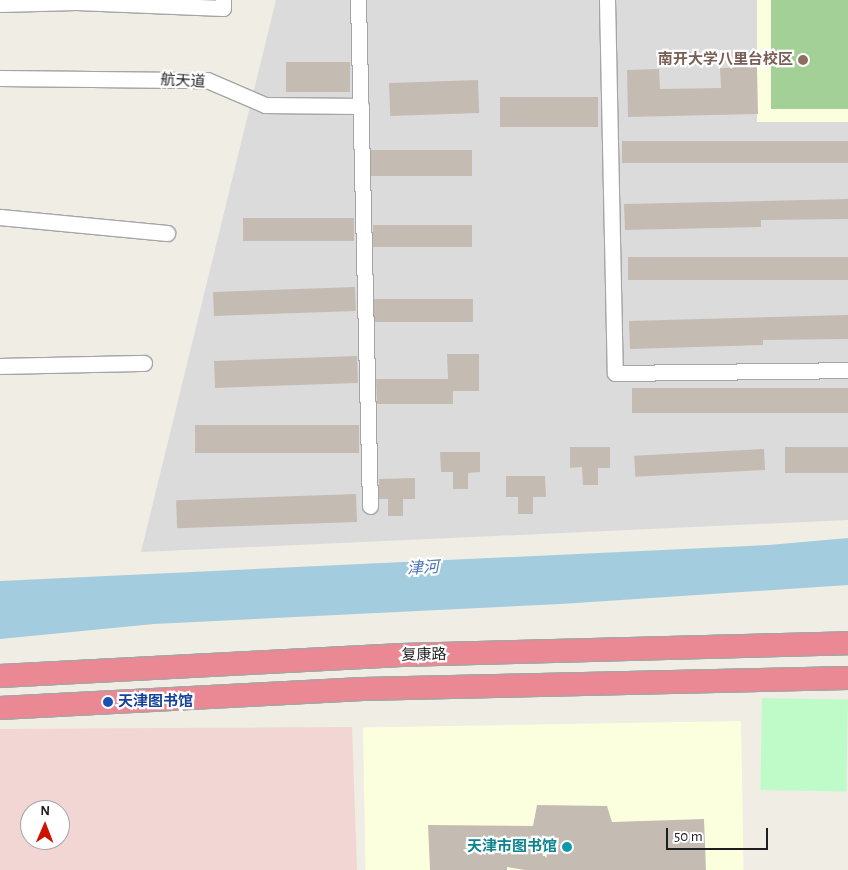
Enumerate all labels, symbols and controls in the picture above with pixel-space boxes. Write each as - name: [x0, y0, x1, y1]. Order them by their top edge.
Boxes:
- place label: 南开大学八里台校区: [658, 51, 793, 69]
- marker: 南开大学八里台校区: [797, 54, 809, 66]
- street label: 航天道: [160, 71, 206, 91]
- water label: 津河: [407, 558, 439, 578]
- street label: 复康路: [401, 646, 447, 664]
- place label: 天津图书馆: [118, 693, 193, 711]
- marker: 天津图书馆: [102, 696, 114, 708]
- north arrow: [20, 800, 70, 850]
- text: N: [40, 804, 50, 818]
- scale bar: [668, 818, 770, 850]
- text: 50 m: [674, 829, 703, 844]
- place label: 天津市图书馆: [467, 838, 557, 856]
- marker: 天津市图书馆: [561, 841, 573, 853]

